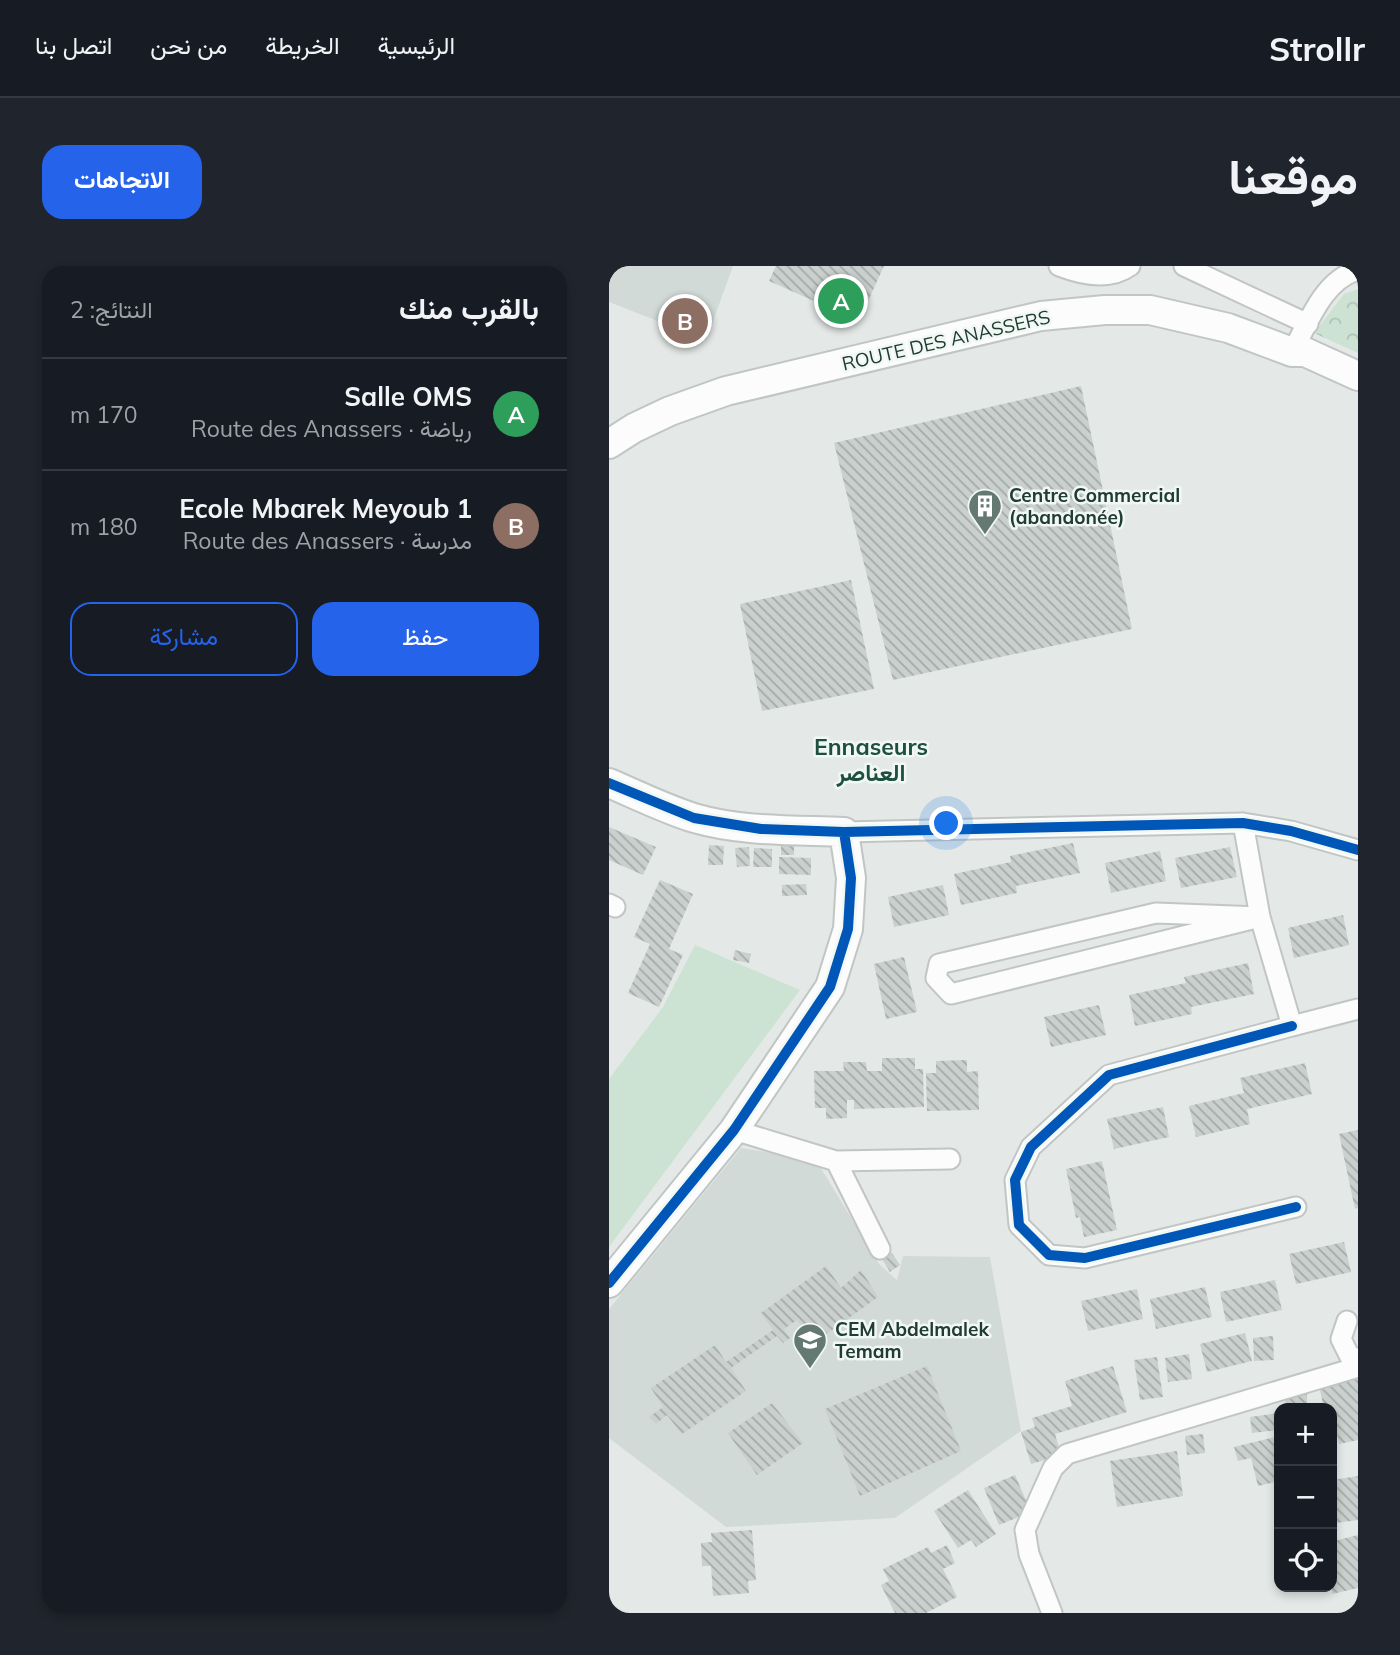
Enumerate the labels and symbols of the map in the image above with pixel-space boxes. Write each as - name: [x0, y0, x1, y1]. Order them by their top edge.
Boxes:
- pin: A: [818, 275, 864, 327]
- pin: B: [662, 295, 708, 347]
- street label: ROUTE DES ANASSERS: [840, 304, 1052, 376]
- place label: Centre Commercial (abandonée): [1009, 483, 1180, 529]
- building icon: Centre Commercial (abandonée): [966, 487, 1004, 536]
- district label: Ennaseurs العناصر: [814, 732, 928, 788]
- your location: [929, 806, 963, 840]
- place label: CEM Abdelmalek Temam: [835, 1317, 989, 1363]
- school or university icon: CEM Abdelmalek Temam: [791, 1321, 829, 1370]

